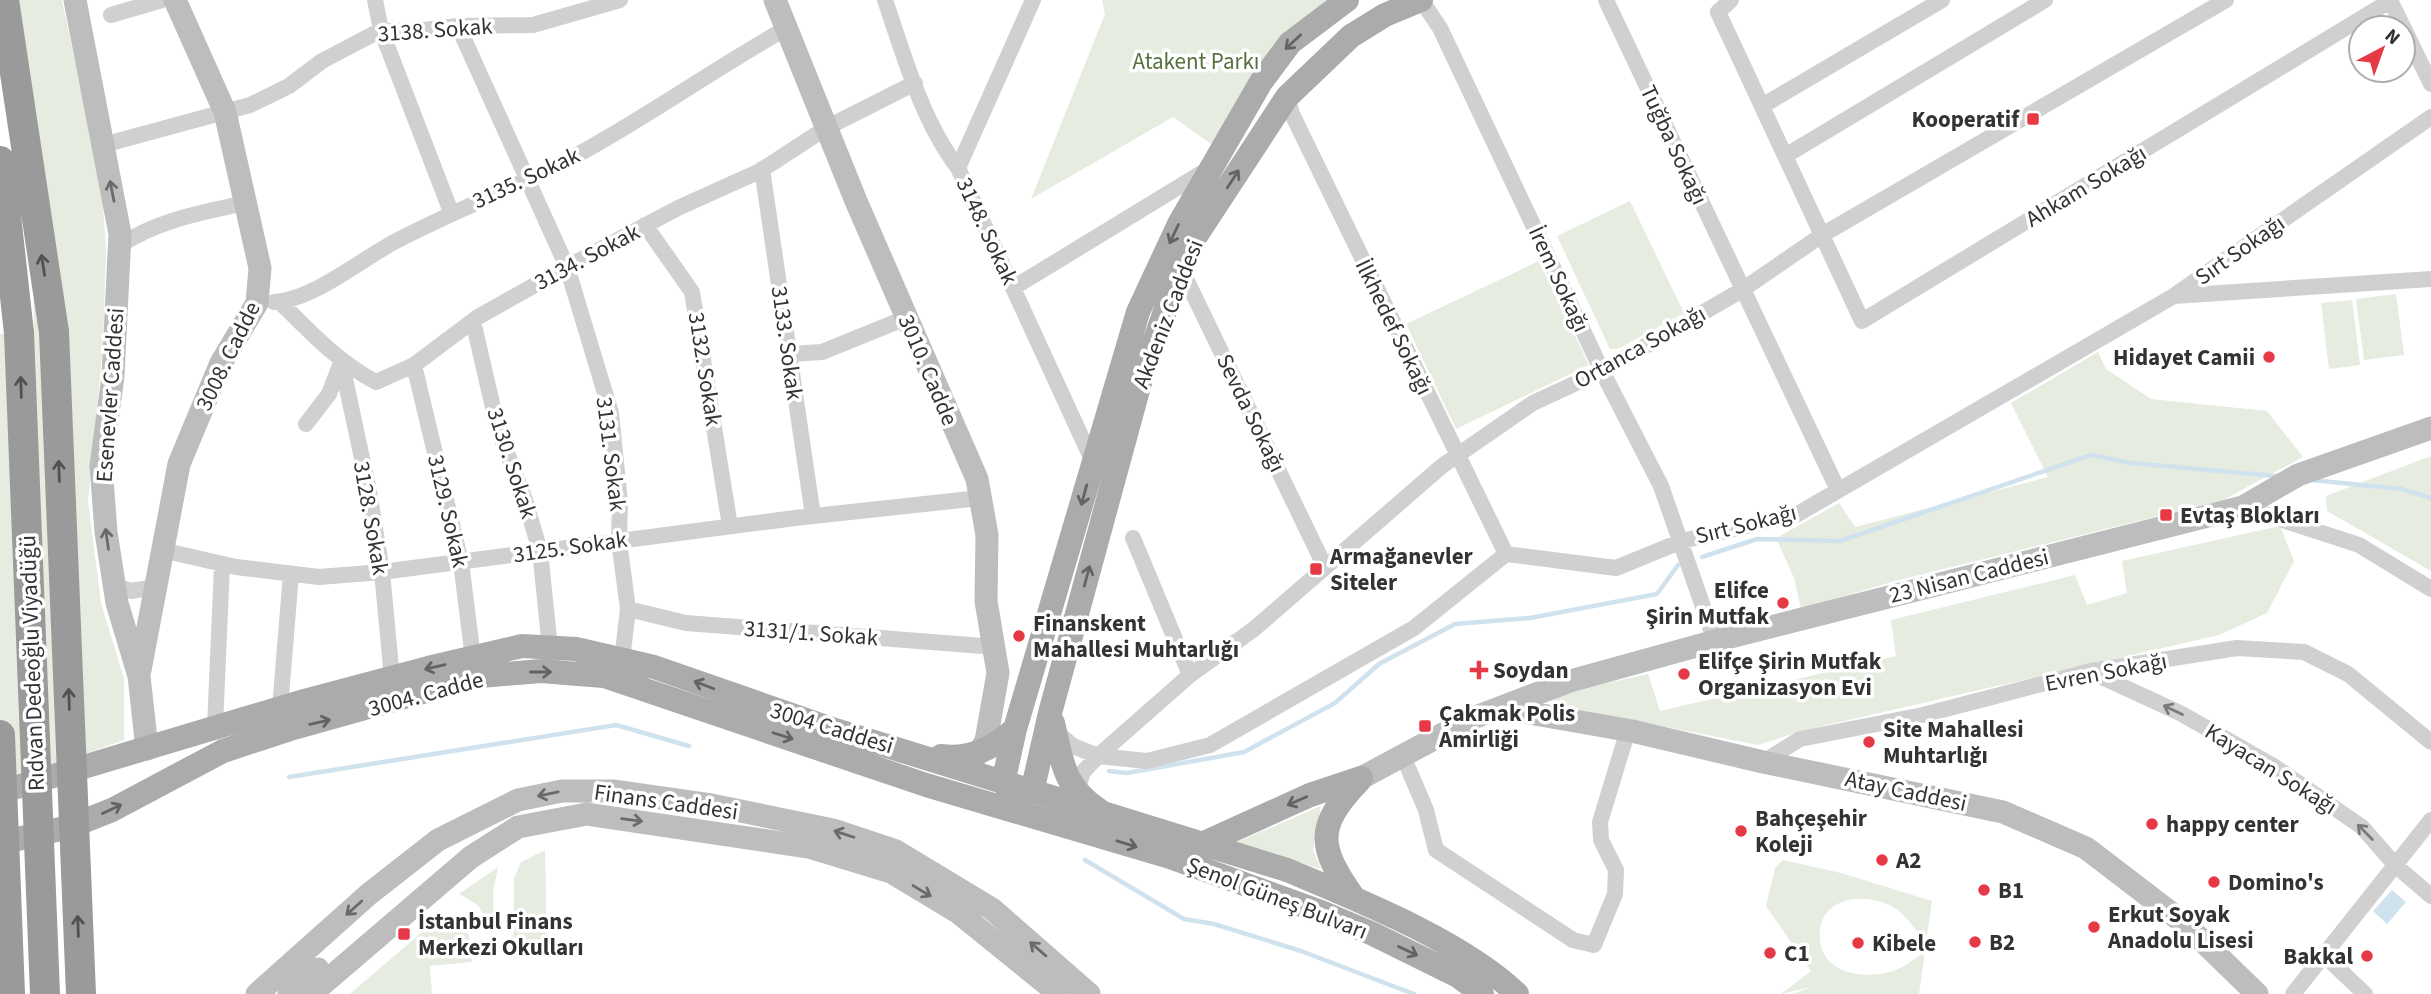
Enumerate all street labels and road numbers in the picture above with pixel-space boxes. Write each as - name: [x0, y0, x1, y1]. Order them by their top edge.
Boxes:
- street label: 3138. Sokak: [377, 9, 494, 50]
- street label: Tuğba Sokağı: [1632, 80, 1716, 210]
- street label: Ahkam Sokağı: [2019, 137, 2153, 235]
- street label: 3135. Sokak: [467, 139, 586, 217]
- street label: 3148. Sokak: [948, 172, 1026, 291]
- street label: Sırt Sokağı: [2188, 207, 2292, 293]
- street label: 3134. Sokak: [529, 215, 646, 299]
- street label: İrem Sokağı: [1520, 221, 1598, 337]
- street label: Akdeniz Caddesi: [1124, 235, 1212, 393]
- street label: İlkhedef Sokağı: [1347, 254, 1441, 400]
- street label: 3133. Sokak: [763, 284, 811, 403]
- street label: 3008. Cadde: [187, 296, 269, 416]
- street label: Ortanca Sokağı: [1568, 297, 1712, 397]
- street label: Esenevler Caddesi: [87, 307, 133, 483]
- street label: 3010. Cadde: [890, 309, 966, 431]
- street label: 3132. Sokak: [680, 310, 730, 429]
- street label: Sevda Sokağı: [1208, 348, 1294, 478]
- street label: 3131. Sokak: [588, 395, 634, 514]
- street label: 3130. Sokak: [479, 403, 546, 523]
- street label: 3129. Sokak: [419, 451, 477, 571]
- street label: 3128. Sokak: [345, 459, 397, 578]
- street label: Sırt Sokağı: [1692, 496, 1800, 552]
- street label: 3125. Sokak: [511, 523, 630, 571]
- street label: Rıdvan Dedeoğlu Viyadüğü: [11, 534, 53, 792]
- street label: 23 Nisan Caddesi: [1886, 540, 2052, 612]
- street label: 3131/1. Sokak: [743, 612, 880, 654]
- street label: Evren Sokağı: [2042, 644, 2170, 700]
- street label: 3004. Cadde: [365, 663, 487, 725]
- street label: 3004 Caddesi: [766, 694, 898, 762]
- street label: Kayacan Sokağı: [2198, 715, 2344, 823]
- street label: Atay Caddesi: [1842, 762, 1970, 820]
- street label: Finans Caddesi: [592, 776, 740, 828]
- street label: Şenol Güneş Bulvarı: [1182, 848, 1372, 948]

